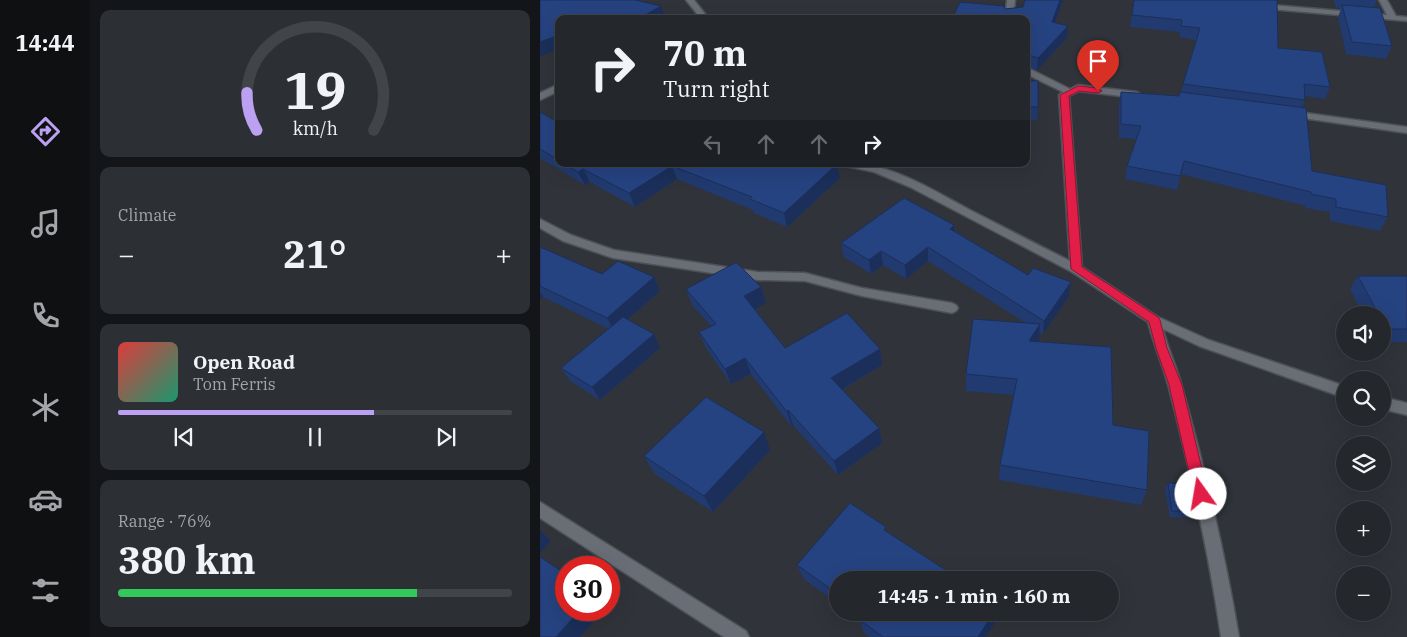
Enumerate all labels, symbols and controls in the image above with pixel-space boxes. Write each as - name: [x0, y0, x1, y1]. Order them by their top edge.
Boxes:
- text: 14:44: [15, 28, 75, 57]
- text: 70 m: [663, 30, 747, 76]
- icon: right: [580, 35, 645, 100]
- pin: [1077, 40, 1119, 91]
- icon: arrive: [1084, 47, 1112, 75]
- text: 19: [284, 56, 346, 123]
- text: Turn right: [663, 74, 770, 103]
- icon: directions: [28, 114, 63, 149]
- text: km/h: [292, 117, 338, 140]
- icon: left: [699, 130, 727, 158]
- icon: ahead: [752, 130, 780, 158]
- icon: ahead: [805, 130, 833, 158]
- icon: right: [858, 130, 886, 158]
- text: Climate: [118, 205, 176, 225]
- icon: music: [28, 206, 63, 241]
- text: 21°: [283, 229, 347, 278]
- text: −: [118, 236, 135, 273]
- text: +: [495, 236, 512, 273]
- icon: phone: [28, 298, 63, 333]
- map controls: [1336, 306, 1391, 621]
- button: sound: [1336, 306, 1391, 361]
- text: Open Road: [193, 350, 295, 374]
- button: search: [1336, 371, 1391, 426]
- text: Tom Ferris: [193, 374, 276, 394]
- icon: climate: [28, 390, 63, 425]
- icon: previous: [170, 423, 198, 451]
- icon: pause: [301, 423, 329, 451]
- icon: next: [432, 423, 460, 451]
- button: layers: [1336, 436, 1391, 491]
- position arrow: [1174, 467, 1226, 519]
- icon: car: [28, 482, 63, 517]
- button: +: [1336, 501, 1391, 556]
- text: Range · 76%: [118, 511, 211, 531]
- text: 380 km: [118, 535, 256, 584]
- speed limit sign: 30: [555, 556, 620, 621]
- button: −: [1336, 566, 1391, 621]
- icon: filters: [28, 573, 63, 608]
- text: 14:45 · 1 min · 160 m: [878, 584, 1070, 608]

